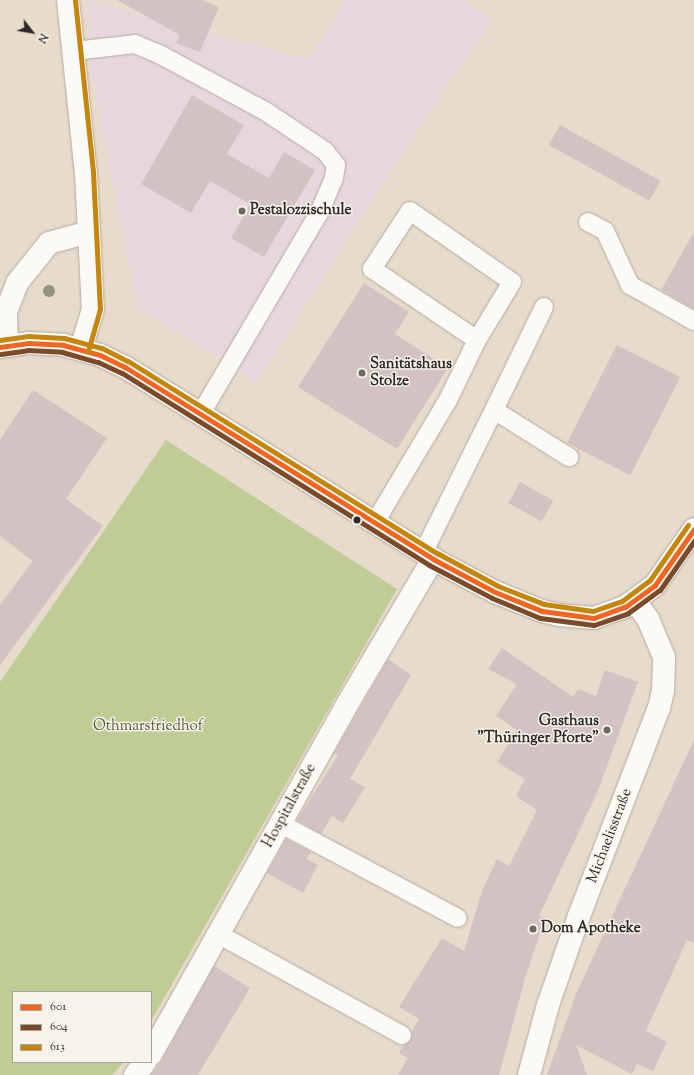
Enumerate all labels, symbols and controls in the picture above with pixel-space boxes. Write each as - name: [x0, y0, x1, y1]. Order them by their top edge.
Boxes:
- north arrow: [12, 12, 52, 52]
- text: N: [33, 30, 51, 46]
- place label: Pestalozzischule: [250, 202, 352, 220]
- marker: Pestalozzischule: [237, 206, 247, 216]
- place label: Sanitätshaus Stolze: [370, 355, 452, 390]
- marker: Sanitätshaus Stolze: [357, 368, 367, 378]
- unlabelled marker: [352, 515, 362, 525]
- place label: Gasthaus "Thüringer Pforte": [477, 712, 599, 747]
- park label: Othmarsfriedhof: [93, 718, 203, 736]
- marker: Gasthaus "Thüringer Pforte": [602, 725, 612, 735]
- street label: Hospitalstraße: [260, 761, 320, 851]
- street label: Michaelisstraße: [584, 786, 636, 886]
- place label: Dom Apotheke: [541, 920, 641, 938]
- marker: Dom Apotheke: [528, 924, 538, 934]
- legend: [12, 991, 152, 1063]
- text: 601: [50, 998, 66, 1016]
- text: 604: [50, 1018, 68, 1036]
- text: 613: [50, 1038, 65, 1056]

